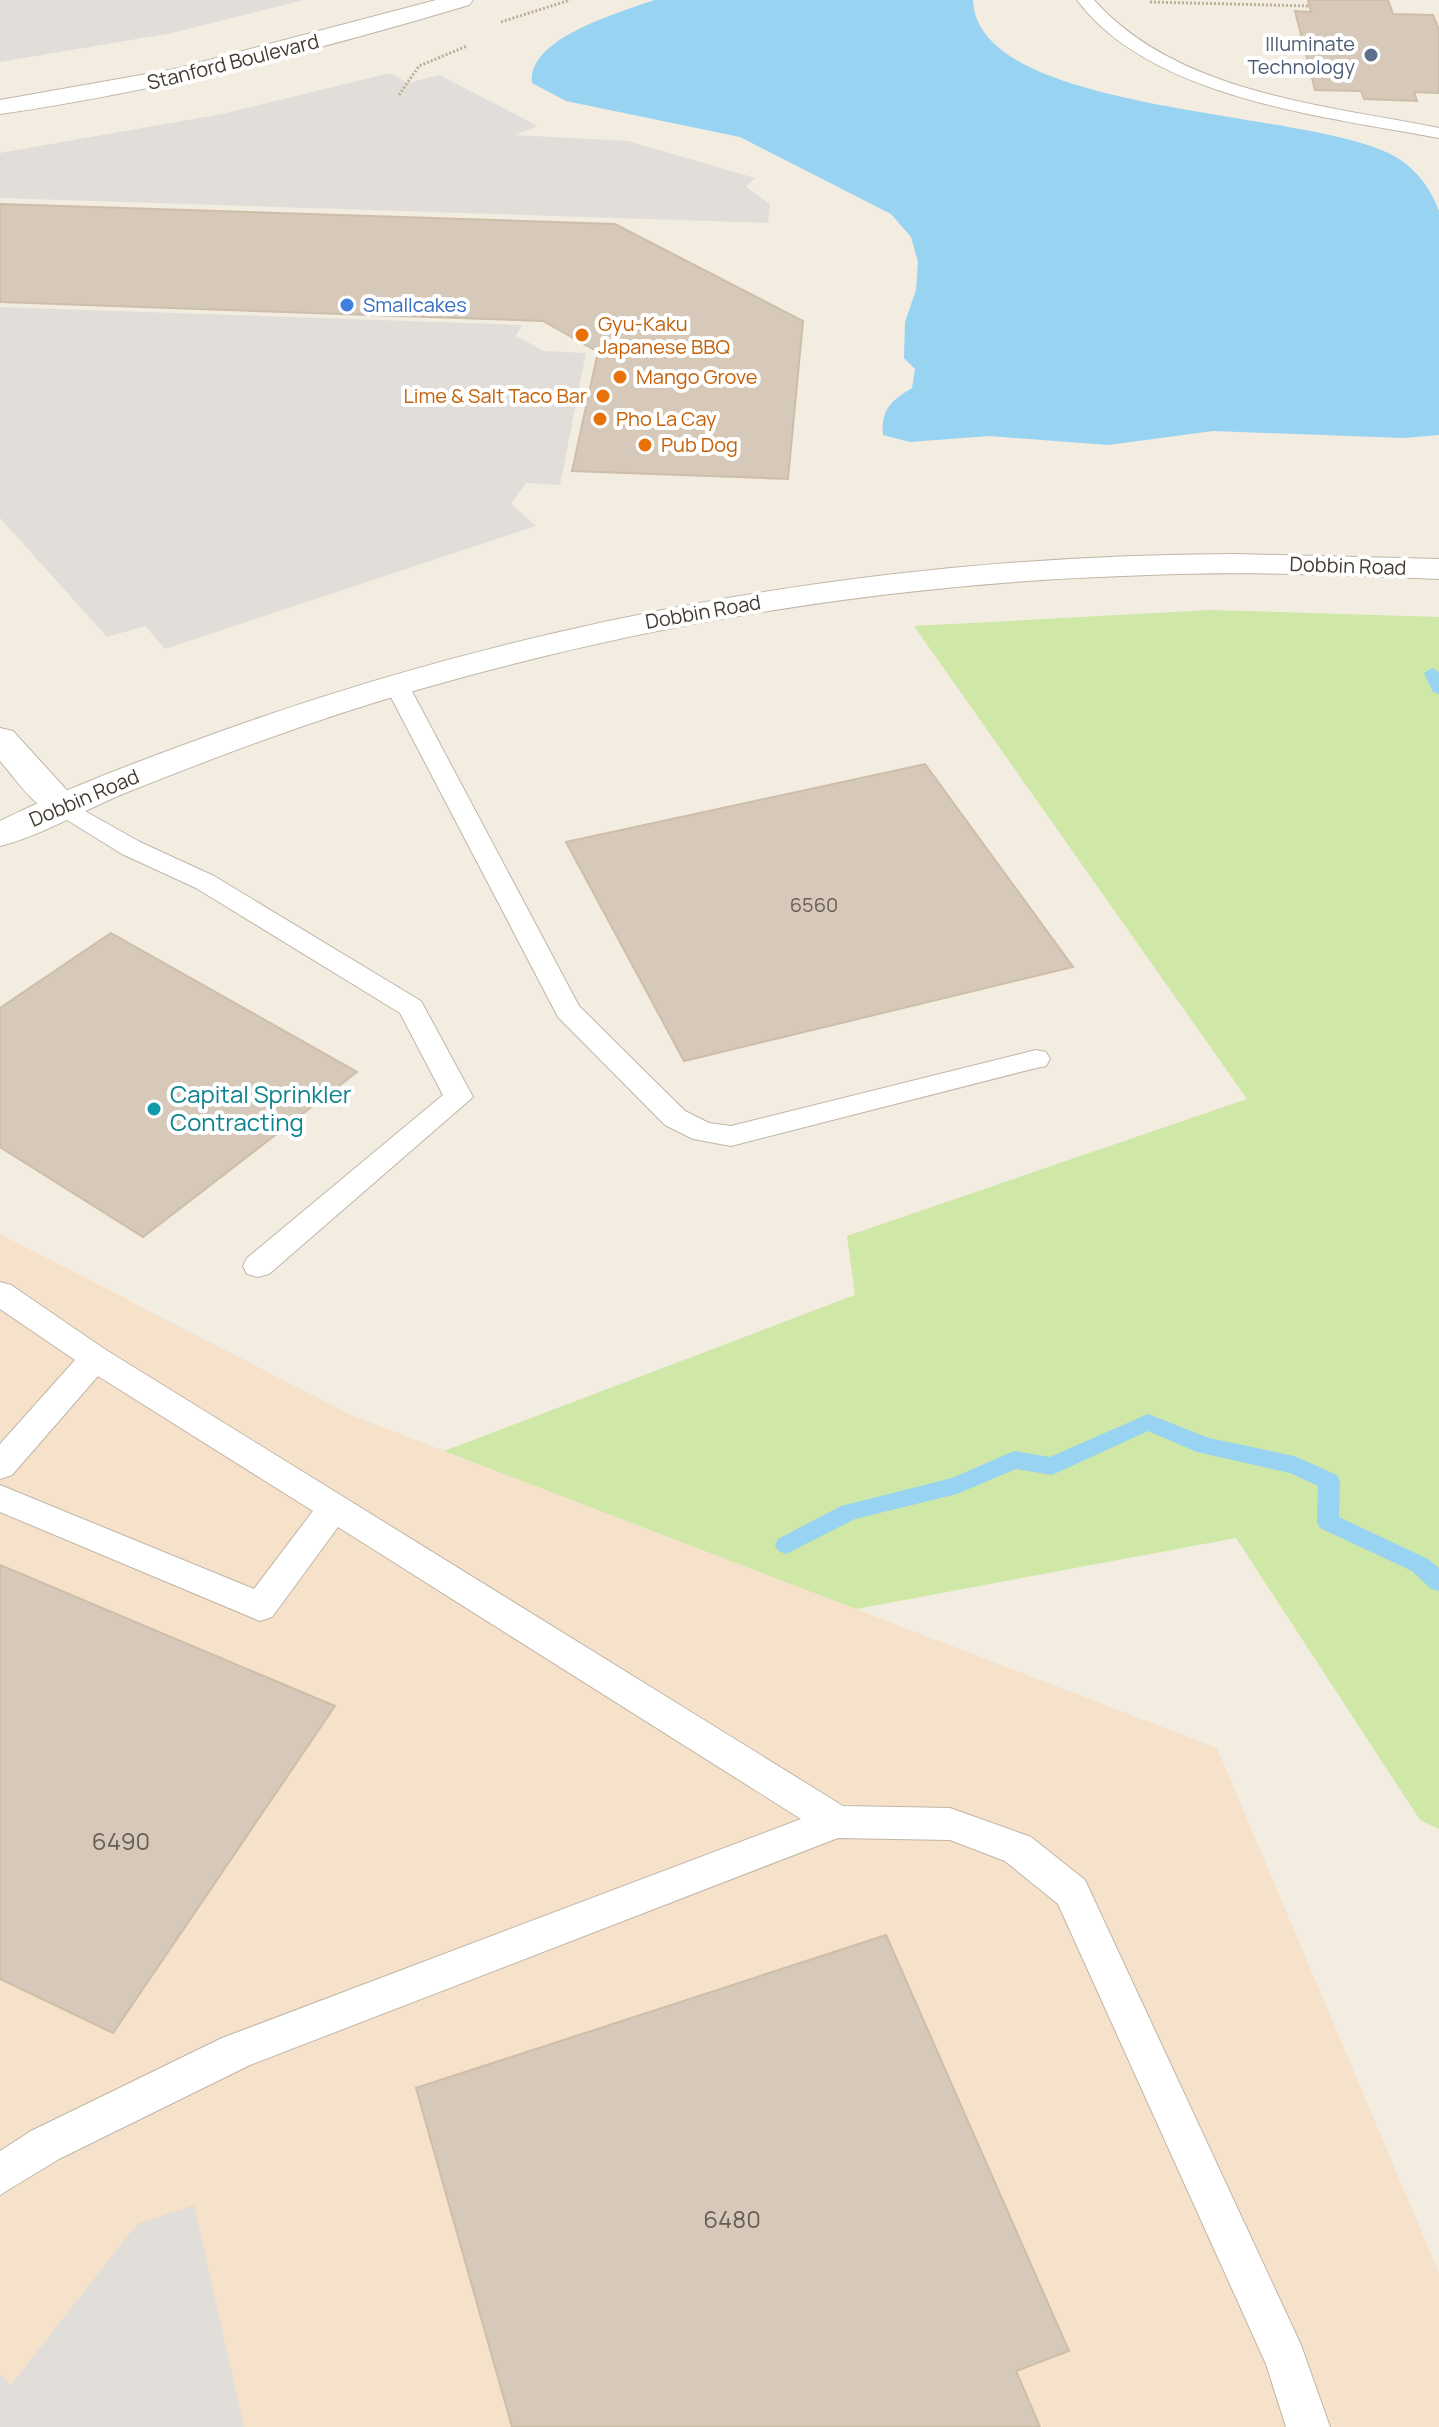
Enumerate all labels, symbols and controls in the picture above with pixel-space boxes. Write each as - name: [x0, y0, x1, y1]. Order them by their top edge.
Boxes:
- street label: Stanford Boulevard: [144, 27, 322, 96]
- place label: Illuminate Technology: [1247, 30, 1355, 80]
- marker: Illuminate Technology: [1362, 46, 1380, 64]
- place label: Smallcakes: [363, 291, 467, 318]
- marker: Smallcakes: [338, 296, 356, 314]
- place label: Gyu-Kaku Japanese BBQ: [598, 310, 730, 360]
- marker: Gyu-Kaku Japanese BBQ: [573, 326, 591, 344]
- place label: Mango Grove: [636, 363, 757, 390]
- marker: Mango Grove: [611, 368, 629, 386]
- place label: Lime & Salt Taco Bar: [404, 382, 587, 409]
- marker: Lime & Salt Taco Bar: [594, 387, 612, 405]
- place label: Pho La Cay: [616, 405, 717, 432]
- marker: Pho La Cay: [591, 410, 609, 428]
- place label: Pub Dog: [661, 431, 738, 458]
- marker: Pub Dog: [636, 436, 654, 454]
- street label: Dobbin Road: [1289, 550, 1407, 581]
- street label: Dobbin Road: [643, 588, 763, 635]
- street label: Dobbin Road: [25, 762, 143, 833]
- house number: 6560: [790, 891, 838, 918]
- place label: Capital Sprinkler Contracting: [170, 1077, 352, 1138]
- marker: Capital Sprinkler Contracting: [145, 1100, 163, 1118]
- house number: 6490: [92, 1824, 150, 1857]
- house number: 6480: [703, 2202, 761, 2235]

